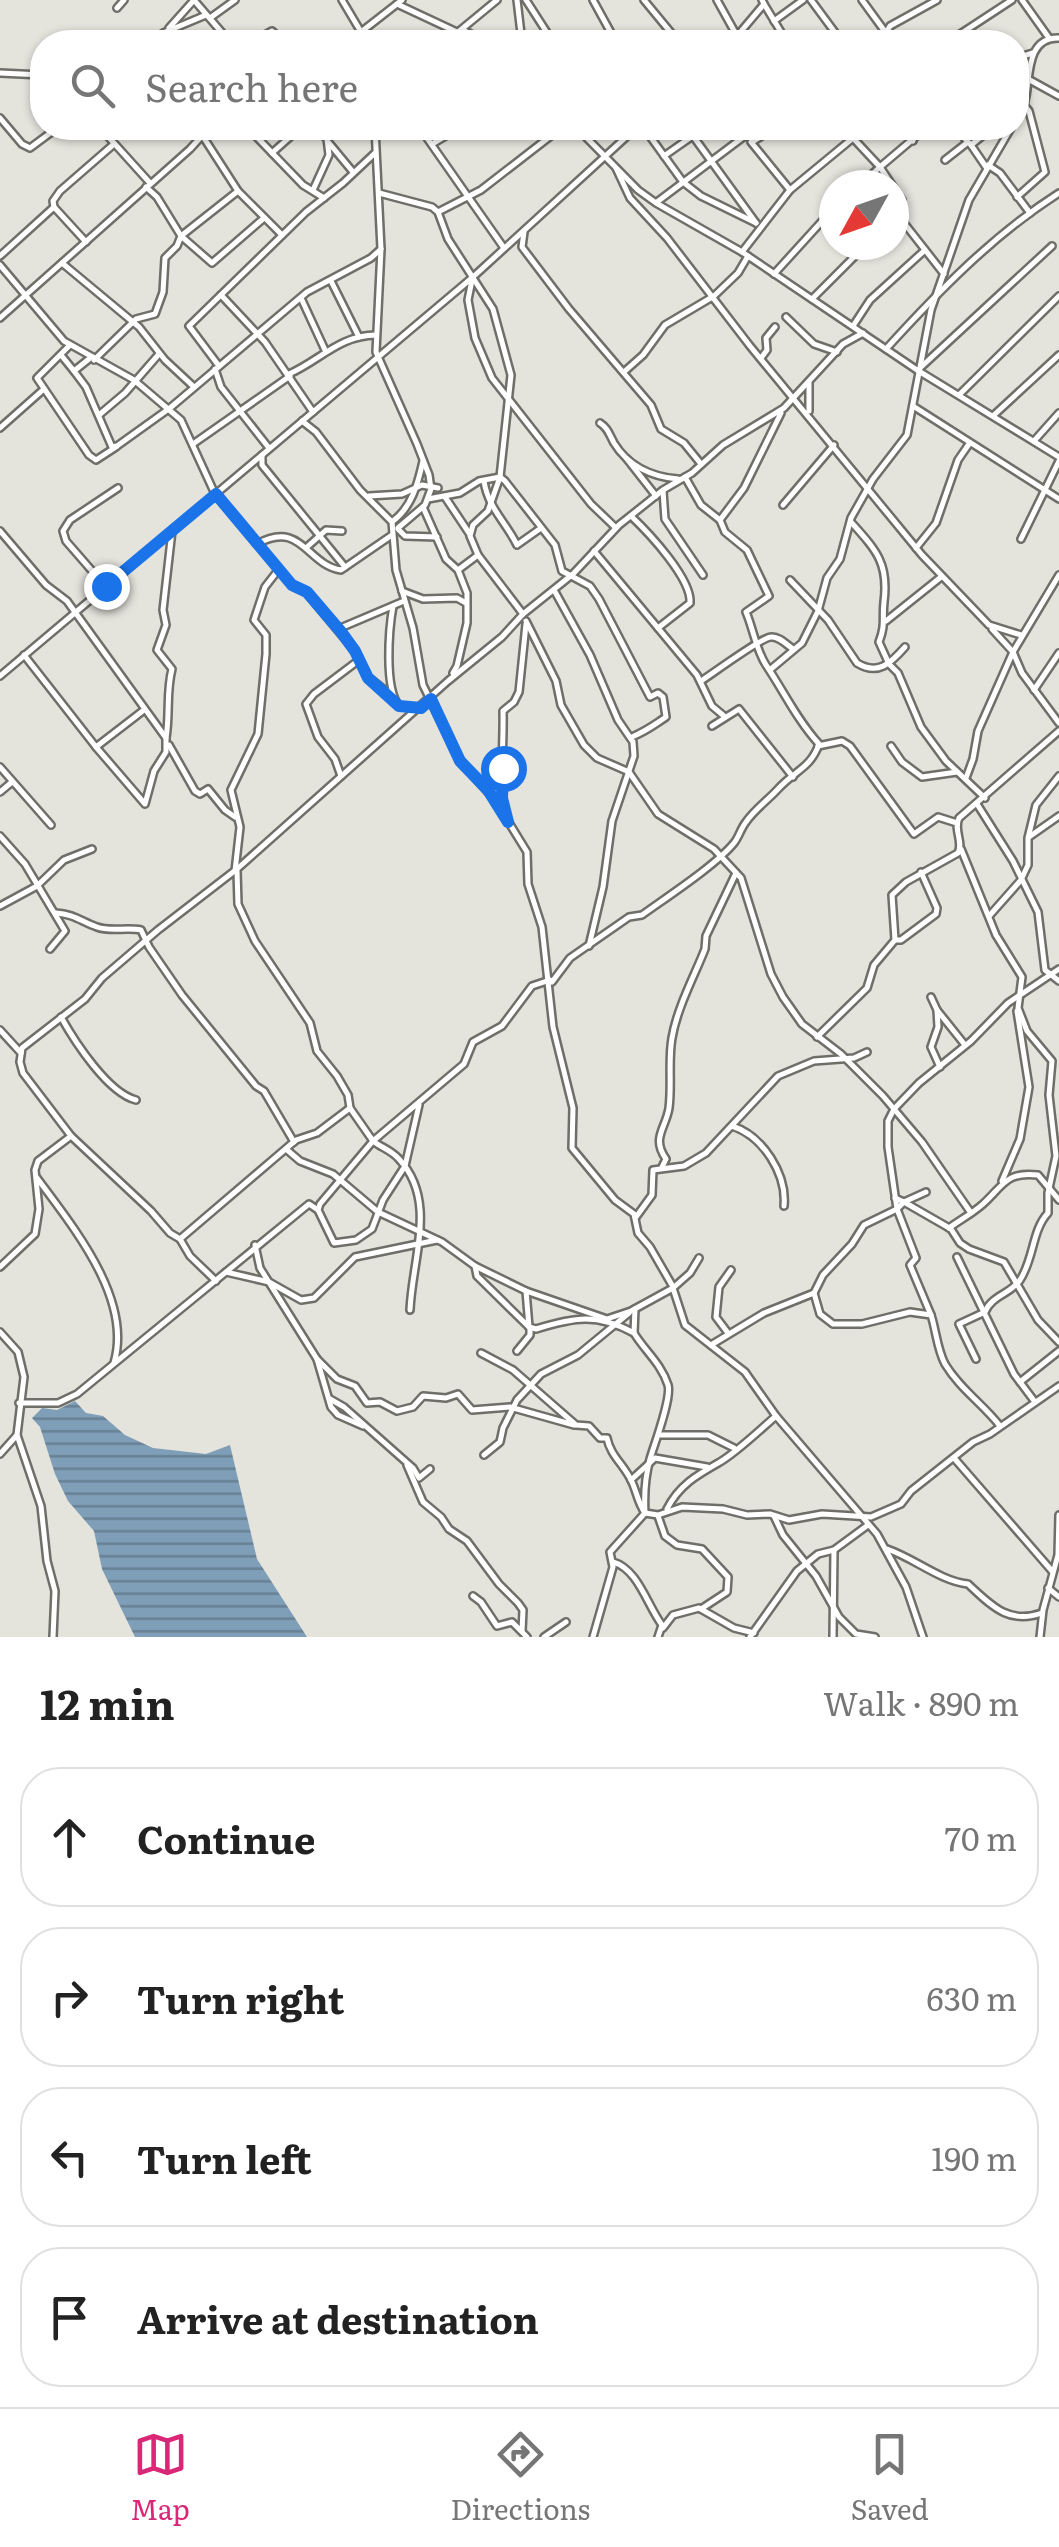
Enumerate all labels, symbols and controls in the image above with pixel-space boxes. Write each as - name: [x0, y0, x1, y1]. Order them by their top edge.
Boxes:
- search box: [30, 30, 1029, 140]
- text: Search here: [145, 57, 358, 114]
- icon: search: [65, 58, 120, 113]
- north arrow: [819, 170, 909, 260]
- route end: [84, 564, 130, 610]
- route start: [481, 746, 527, 792]
- text: 12 min: [40, 1671, 175, 1733]
- text: Walk · 890 m: [823, 1678, 1019, 1726]
- text: Continue: [137, 1809, 315, 1866]
- icon: ahead: [42, 1810, 97, 1865]
- text: 70 m: [945, 1813, 1017, 1861]
- text: Turn right: [137, 1969, 344, 2026]
- icon: right: [42, 1970, 97, 2025]
- text: 630 m: [927, 1973, 1017, 2021]
- text: Turn left: [137, 2129, 312, 2186]
- icon: left: [42, 2130, 97, 2185]
- text: 190 m: [931, 2133, 1017, 2181]
- text: Arrive at destination: [137, 2289, 539, 2346]
- icon: arrive: [42, 2290, 97, 2345]
- tab: Map: [130, 2427, 190, 2529]
- tab: Directions: [450, 2427, 590, 2529]
- tab: Saved: [851, 2427, 929, 2529]

